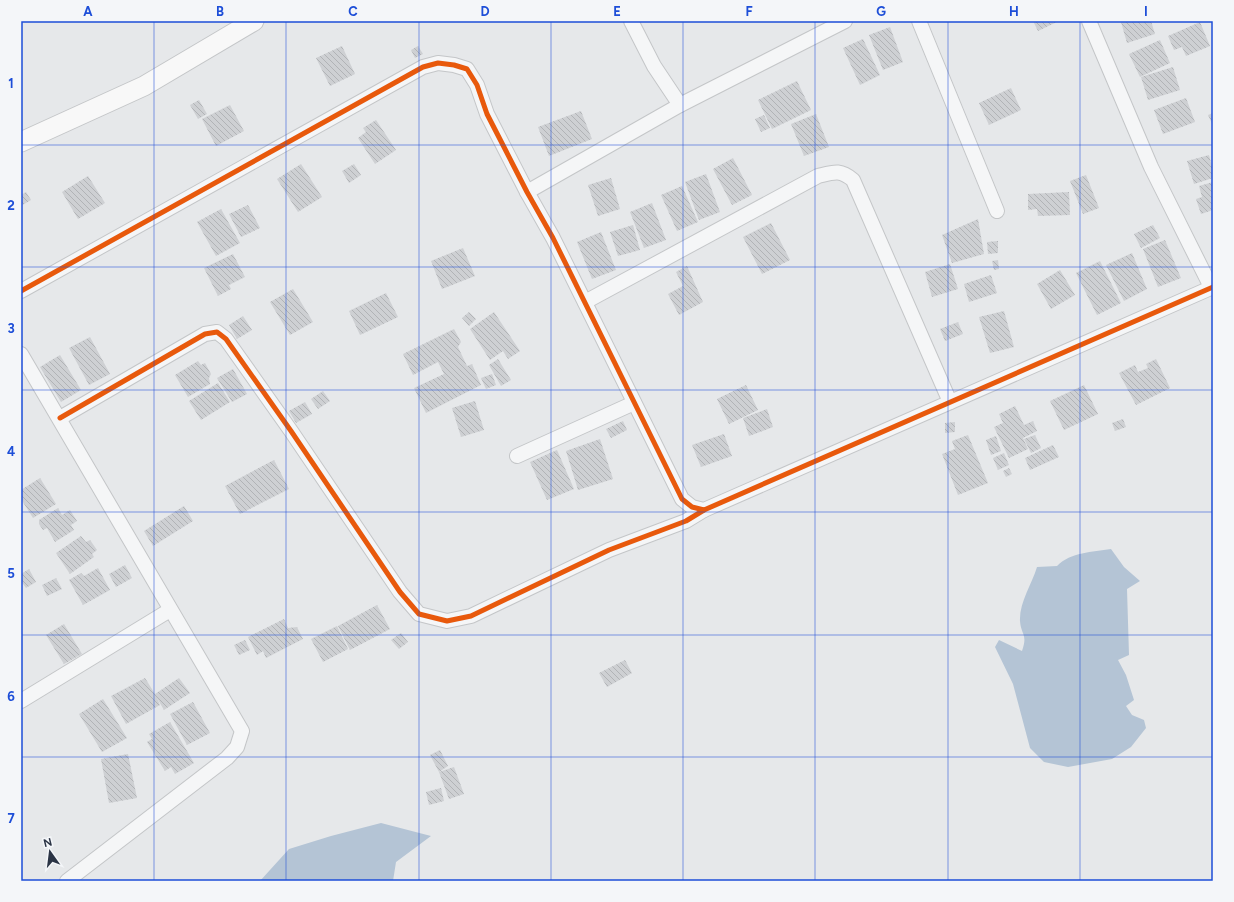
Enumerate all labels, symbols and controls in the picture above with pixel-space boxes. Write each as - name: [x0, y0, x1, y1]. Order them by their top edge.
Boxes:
- text: A: [83, 4, 93, 19]
- text: B: [216, 4, 224, 19]
- text: C: [348, 4, 358, 19]
- text: D: [480, 4, 490, 19]
- text: E: [613, 4, 621, 19]
- text: F: [745, 4, 753, 19]
- text: G: [876, 4, 886, 19]
- text: H: [1009, 4, 1019, 19]
- text: I: [1144, 4, 1148, 19]
- text: 1: [8, 76, 14, 91]
- text: 2: [7, 198, 15, 213]
- text: 3: [7, 321, 15, 336]
- text: 4: [7, 444, 15, 459]
- text: 5: [7, 566, 15, 581]
- text: 6: [7, 689, 15, 704]
- text: 7: [7, 811, 15, 826]
- north arrow: [30, 832, 70, 872]
- text: N: [42, 835, 53, 850]

